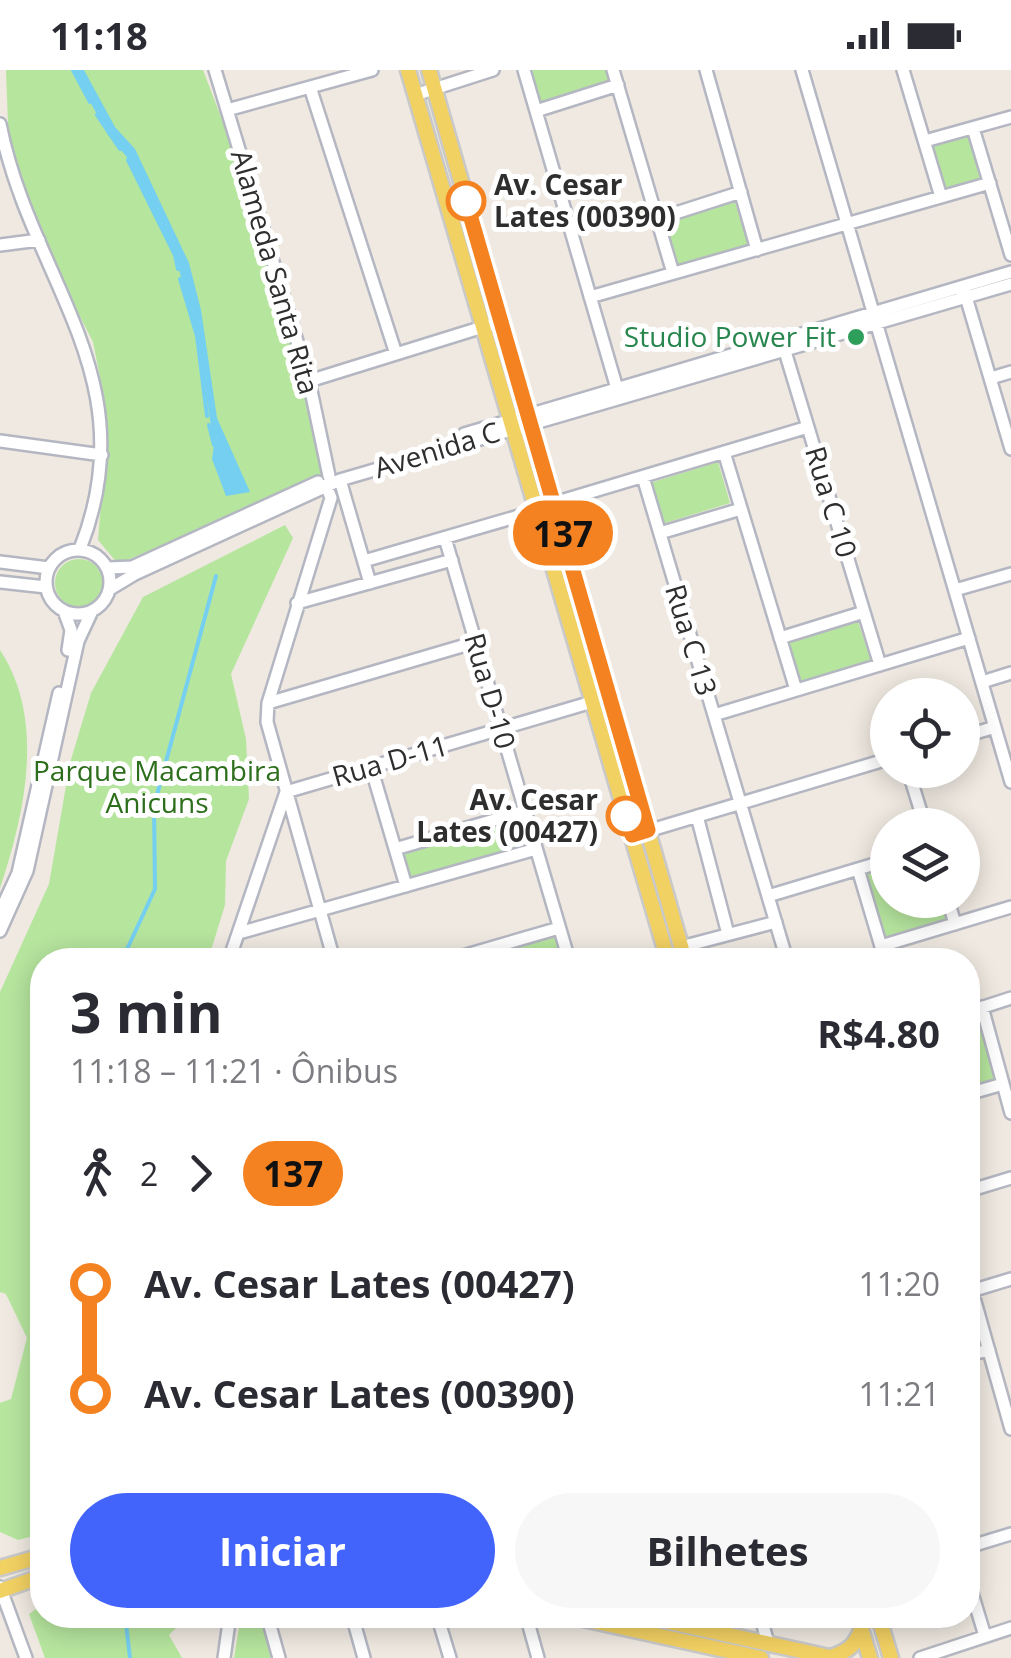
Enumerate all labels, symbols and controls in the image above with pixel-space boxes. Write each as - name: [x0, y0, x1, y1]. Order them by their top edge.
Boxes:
- text: 11:18: [50, 9, 148, 61]
- street label: Alameda Santa Rita: [223, 145, 329, 398]
- place label: Av. Cesar Lates (00390): [494, 165, 676, 235]
- marker: Av. Cesar Lates (00390): [447, 182, 485, 220]
- place label: Studio Power Fit: [624, 317, 836, 355]
- marker: Studio Power Fit: [845, 326, 867, 348]
- street label: Avenida C: [369, 412, 504, 486]
- street label: Rua C 10: [797, 442, 867, 562]
- line badge: 137: [506, 500, 620, 566]
- text: 137: [533, 510, 593, 557]
- street label: Rua C 13: [657, 580, 727, 700]
- street label: Rua D-10: [456, 628, 526, 753]
- map controls: [870, 678, 980, 918]
- button: locate: [870, 678, 980, 788]
- street label: Rua D-11: [327, 725, 452, 795]
- park label: Parque Macambira Anicuns: [33, 751, 281, 821]
- place label: Av. Cesar Lates (00427): [416, 780, 598, 850]
- marker: Av. Cesar Lates (00427): [607, 797, 645, 835]
- button: layers: [870, 808, 980, 918]
- text: 3 min: [70, 974, 223, 1049]
- text: R$4.80: [817, 1007, 940, 1059]
- text: 11:18 – 11:21 · Ônibus: [70, 1049, 398, 1092]
- icon: walk: [70, 1146, 125, 1201]
- icon: forward: [173, 1146, 228, 1201]
- text: 137: [263, 1150, 323, 1197]
- text: 2: [140, 1152, 158, 1195]
- text: Av. Cesar Lates (00427): [144, 1257, 575, 1309]
- text: 11:20: [858, 1262, 940, 1305]
- text: Av. Cesar Lates (00390): [144, 1367, 575, 1419]
- text: 11:21: [858, 1372, 940, 1415]
- button: Iniciar: [70, 1493, 495, 1608]
- button: Bilhetes: [515, 1493, 940, 1608]

